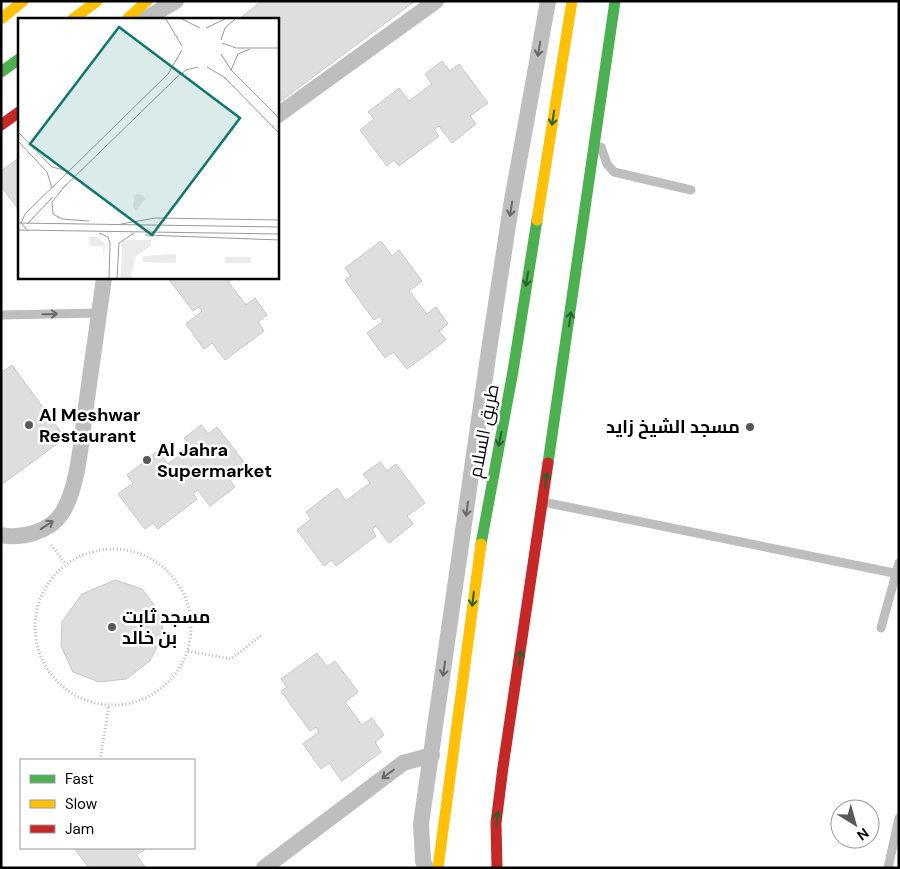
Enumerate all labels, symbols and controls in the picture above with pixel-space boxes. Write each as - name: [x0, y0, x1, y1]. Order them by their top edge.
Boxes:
- inset map: [18, 18, 279, 279]
- one-way arrow: [534, 41, 544, 57]
- one-way arrow: [547, 110, 557, 126]
- one-way arrow: [505, 201, 515, 217]
- one-way arrow: [521, 271, 531, 287]
- one-way arrow: [42, 309, 58, 319]
- one-way arrow: [565, 312, 575, 328]
- street label: طريق السلام: [463, 382, 505, 480]
- place label: Al Meshwar Restaurant: [39, 403, 140, 448]
- place label: مسجد الشيخ زايد: [606, 415, 740, 439]
- marker: Al Meshwar Restaurant: [23, 419, 35, 431]
- marker: مسجد الشيخ زايد: [744, 421, 756, 433]
- one-way arrow: [495, 431, 504, 447]
- place label: Al Jahra Supermarket: [157, 438, 272, 483]
- marker: Al Jahra Supermarket: [141, 454, 153, 466]
- one-way arrow: [541, 473, 551, 489]
- one-way arrow: [462, 500, 472, 516]
- one-way arrow: [40, 520, 54, 531]
- one-way arrow: [468, 591, 478, 607]
- place label: مسجد ثابت بن خالد: [122, 605, 211, 650]
- marker: مسجد ثابت بن خالد: [106, 621, 118, 633]
- one-way arrow: [515, 651, 525, 667]
- one-way arrow: [439, 661, 449, 677]
- legend: [20, 759, 195, 849]
- text: Fast: [65, 769, 94, 789]
- one-way arrow: [381, 769, 395, 779]
- text: Slow: [65, 794, 98, 814]
- north arrow: [830, 799, 880, 849]
- one-way arrow: [492, 811, 502, 827]
- text: Jam: [65, 819, 94, 839]
- text: N: [853, 824, 872, 845]

